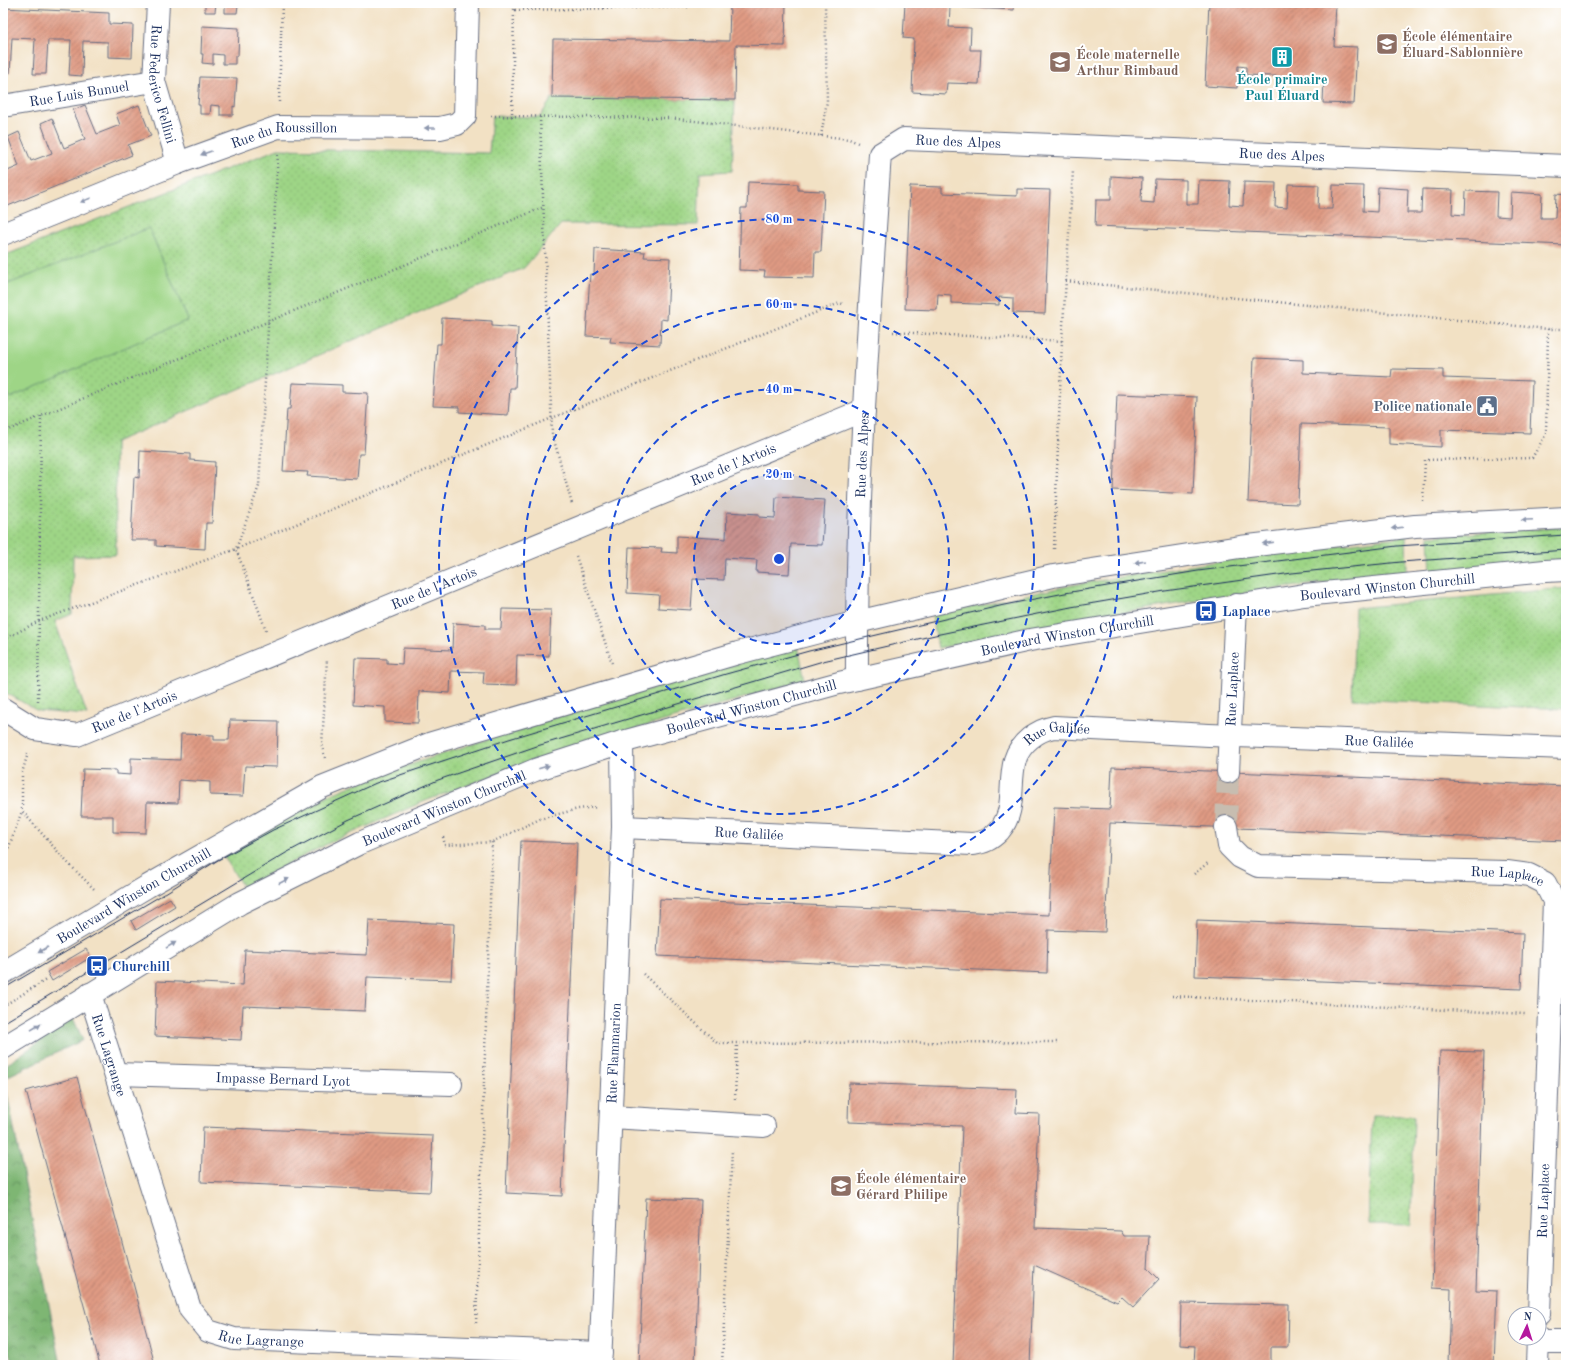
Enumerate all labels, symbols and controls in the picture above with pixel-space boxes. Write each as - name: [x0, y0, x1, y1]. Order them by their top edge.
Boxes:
- street label: Rue Federico Fellini: [146, 24, 178, 145]
- place label: École élémentaire Éluard-Sablonnière: [1402, 27, 1523, 60]
- school or university icon: École élémentaire Éluard-Sablonnière: [1374, 31, 1400, 57]
- building icon: École primaire Paul Éluard: [1269, 44, 1295, 70]
- place label: École maternelle Arthur Rimbaud: [1076, 45, 1180, 78]
- school or university icon: École maternelle Arthur Rimbaud: [1047, 49, 1073, 75]
- place label: École primaire Paul Éluard: [1236, 70, 1328, 103]
- street label: Rue Luis Bunuel: [28, 79, 130, 110]
- street label: Rue du Roussillon: [229, 121, 338, 151]
- one-way arrow: [423, 125, 436, 131]
- street label: Rue des Alpes: [915, 133, 1001, 151]
- street label: Rue des Alpes: [1238, 147, 1325, 164]
- one-way arrow: [200, 150, 212, 156]
- one-way arrow: [79, 198, 91, 204]
- text: 80 m: [766, 214, 793, 226]
- text: 60 m: [766, 299, 793, 311]
- text: 40 m: [766, 384, 793, 396]
- public building icon: Police nationale: [1474, 393, 1500, 419]
- place label: Police nationale: [1373, 400, 1472, 414]
- street label: Rue des Alpes: [854, 412, 872, 498]
- street label: Rue de l'Artois: [689, 441, 778, 489]
- text: 20 m: [766, 469, 793, 481]
- one-way arrow: [1520, 517, 1533, 523]
- one-way arrow: [1391, 525, 1403, 531]
- one-way arrow: [1262, 540, 1274, 546]
- centre of rings: [772, 552, 786, 566]
- one-way arrow: [1134, 560, 1146, 566]
- street label: Rue de l'Artois: [389, 565, 479, 612]
- street label: Boulevard Winston Churchill: [1299, 572, 1476, 603]
- bus stop icon: Laplace: [1193, 598, 1219, 624]
- place label: Laplace: [1222, 605, 1271, 619]
- street label: Boulevard Winston Churchill: [979, 614, 1155, 659]
- street label: Rue Laplace: [1224, 651, 1242, 727]
- street label: Boulevard Winston Churchill: [665, 678, 838, 738]
- street label: Rue de l'Artois: [90, 689, 179, 736]
- street label: Rue Galilée: [1021, 720, 1090, 749]
- street label: Rue Galilée: [1344, 734, 1414, 750]
- one-way arrow: [539, 764, 551, 770]
- street label: Boulevard Winston Churchill: [361, 769, 528, 849]
- street label: Rue Galilée: [714, 825, 784, 843]
- street label: Boulevard Winston Churchill: [55, 846, 214, 947]
- street label: Rue Laplace: [1470, 865, 1546, 889]
- one-way arrow: [279, 878, 290, 884]
- one-way arrow: [165, 942, 177, 949]
- one-way arrow: [37, 946, 49, 953]
- bus stop icon: Churchill: [84, 953, 110, 979]
- place label: Churchill: [112, 960, 170, 974]
- street label: Rue Flammarion: [605, 1002, 624, 1104]
- street label: Rue Lagrange: [89, 1012, 128, 1098]
- one-way arrow: [30, 1024, 42, 1031]
- street label: Impasse Bernard Lyot: [215, 1071, 351, 1089]
- street label: Rue Laplace: [1536, 1163, 1552, 1239]
- place label: École élémentaire Gérard Philipe: [856, 1169, 966, 1202]
- school or university icon: École élémentaire Gérard Philipe: [828, 1173, 854, 1199]
- north arrow: [1507, 1306, 1547, 1346]
- text: N: [1523, 1312, 1533, 1323]
- street label: Rue Lagrange: [216, 1329, 304, 1350]

